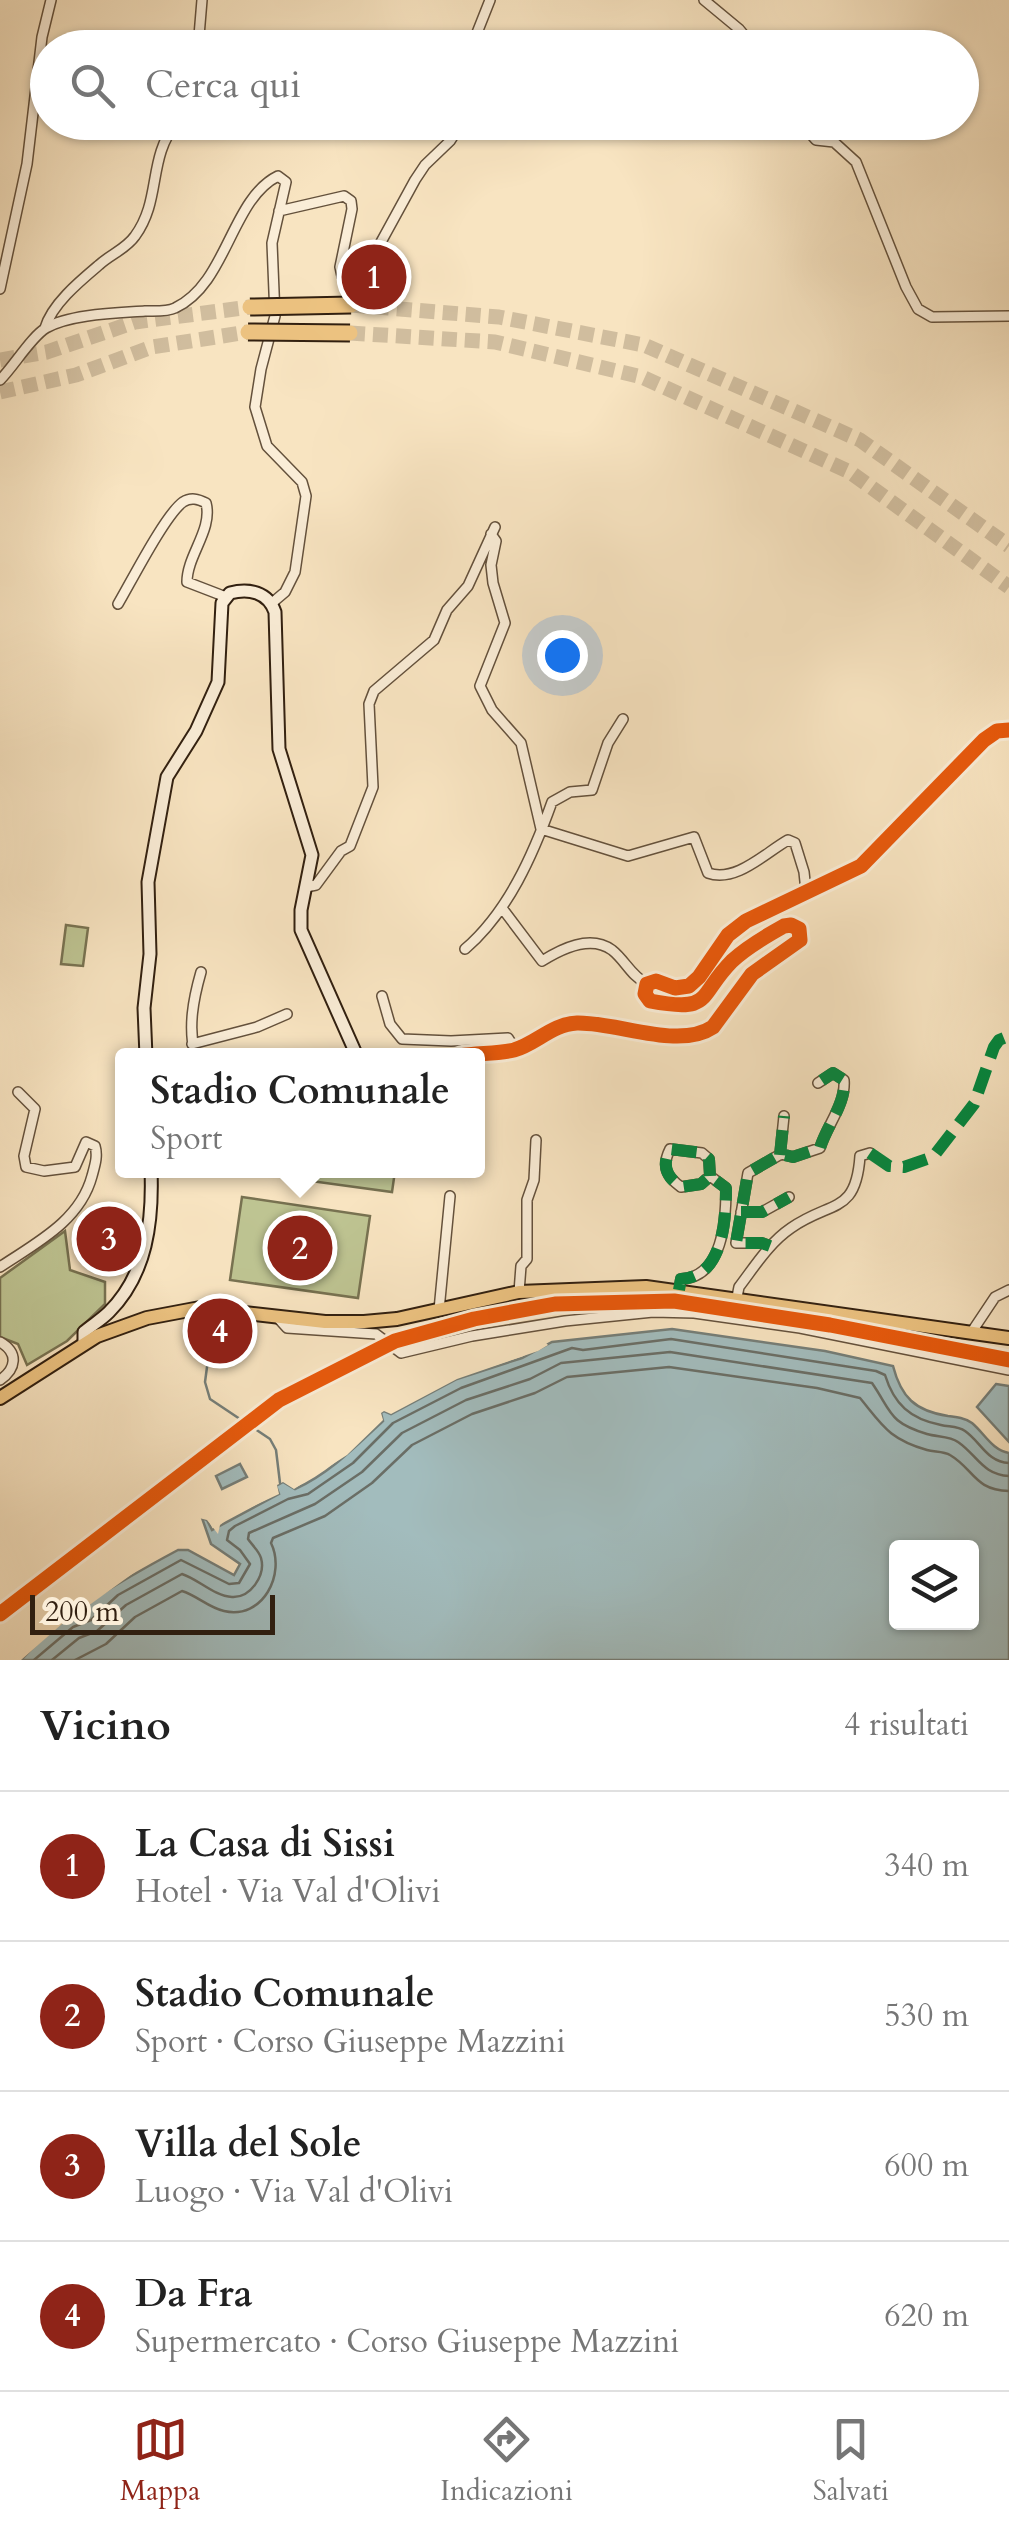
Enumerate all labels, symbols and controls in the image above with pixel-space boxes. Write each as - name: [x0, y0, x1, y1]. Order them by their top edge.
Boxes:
- search box: [30, 30, 979, 140]
- icon: search: [65, 58, 120, 113]
- text: Cerca qui: [145, 59, 301, 111]
- pin: 1: [342, 240, 406, 314]
- your location: [537, 630, 588, 681]
- popup: [115, 1048, 485, 1178]
- text: Stadio Comunale: [150, 1065, 450, 1117]
- text: Sport: [150, 1117, 222, 1161]
- pin: 3: [76, 1202, 142, 1276]
- pin: 2: [268, 1210, 332, 1286]
- pin: 4: [188, 1294, 252, 1368]
- map controls: [889, 1540, 979, 1630]
- button: layers: [889, 1540, 979, 1630]
- scale bar: [30, 1590, 275, 1634]
- text: 200 m: [45, 1593, 119, 1631]
- text: Vicino: [40, 1697, 171, 1754]
- text: 4 risultati: [844, 1703, 969, 1747]
- text: La Casa di Sissi: [135, 1818, 395, 1870]
- text: 1: [64, 1844, 81, 1888]
- text: 340 m: [884, 1844, 969, 1888]
- text: Hotel · Via Val d'Olivi: [135, 1870, 440, 1914]
- text: Stadio Comunale: [135, 1968, 435, 2020]
- text: 2: [64, 1994, 81, 2038]
- text: 530 m: [884, 1994, 969, 2038]
- text: Sport · Corso Giuseppe Mazzini: [135, 2020, 566, 2064]
- text: Villa del Sole: [135, 2118, 361, 2170]
- text: 3: [64, 2144, 81, 2188]
- text: 600 m: [884, 2144, 969, 2188]
- text: Luogo · Via Val d'Olivi: [135, 2170, 453, 2214]
- text: Da Fra: [135, 2268, 253, 2320]
- text: 4: [64, 2294, 81, 2338]
- text: 620 m: [884, 2294, 969, 2338]
- text: Supermercato · Corso Giuseppe Mazzini: [135, 2320, 679, 2364]
- tab: Mappa: [120, 2412, 200, 2510]
- tab: Indicazioni: [440, 2412, 573, 2510]
- tab: Salvati: [813, 2412, 889, 2510]

